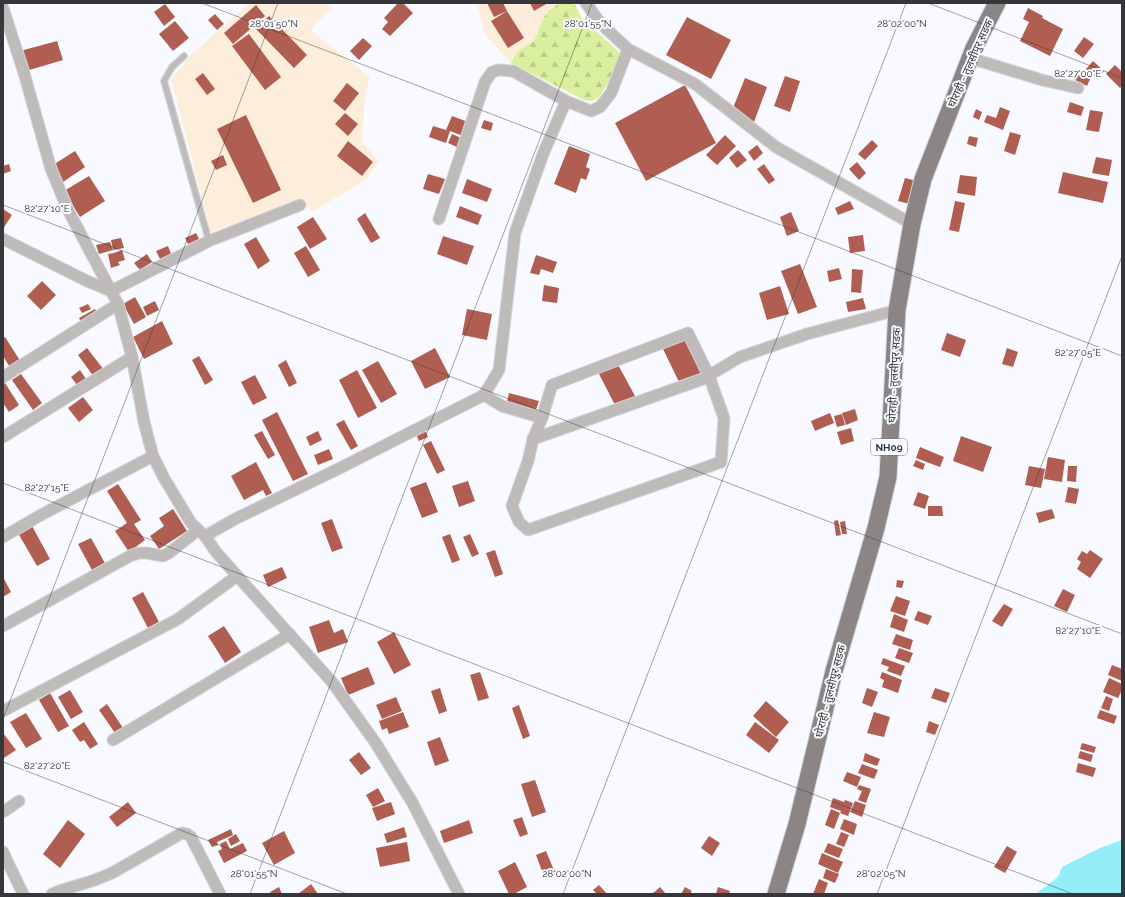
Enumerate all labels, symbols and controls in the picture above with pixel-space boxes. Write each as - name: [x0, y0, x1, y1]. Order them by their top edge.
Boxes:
- street label: घोराही - तुलसीपुर सडक: [945, 17, 996, 109]
- text: 28°01'50"N: [250, 18, 298, 29]
- text: 28°01'55"N: [564, 18, 612, 29]
- text: 28°02'00"N: [877, 18, 927, 29]
- text: 82°27'00"E: [1054, 68, 1102, 79]
- text: 82°27'10"E: [24, 203, 70, 214]
- street label: घोराही - तुलसीपुर सडक: [886, 327, 904, 423]
- text: 82°27'05"E: [1055, 347, 1101, 358]
- road number: NH09: [871, 439, 907, 455]
- text: 82°27'15"E: [25, 482, 69, 493]
- text: 82°27'10"E: [1055, 625, 1101, 636]
- street label: घोराही - तुलसीपुर सडक: [813, 643, 848, 739]
- text: 82°27'20"E: [24, 760, 70, 771]
- text: 28°01'55"N: [230, 868, 278, 879]
- text: 28°02'00"N: [542, 868, 592, 879]
- text: 28°02'05"N: [856, 868, 906, 879]

